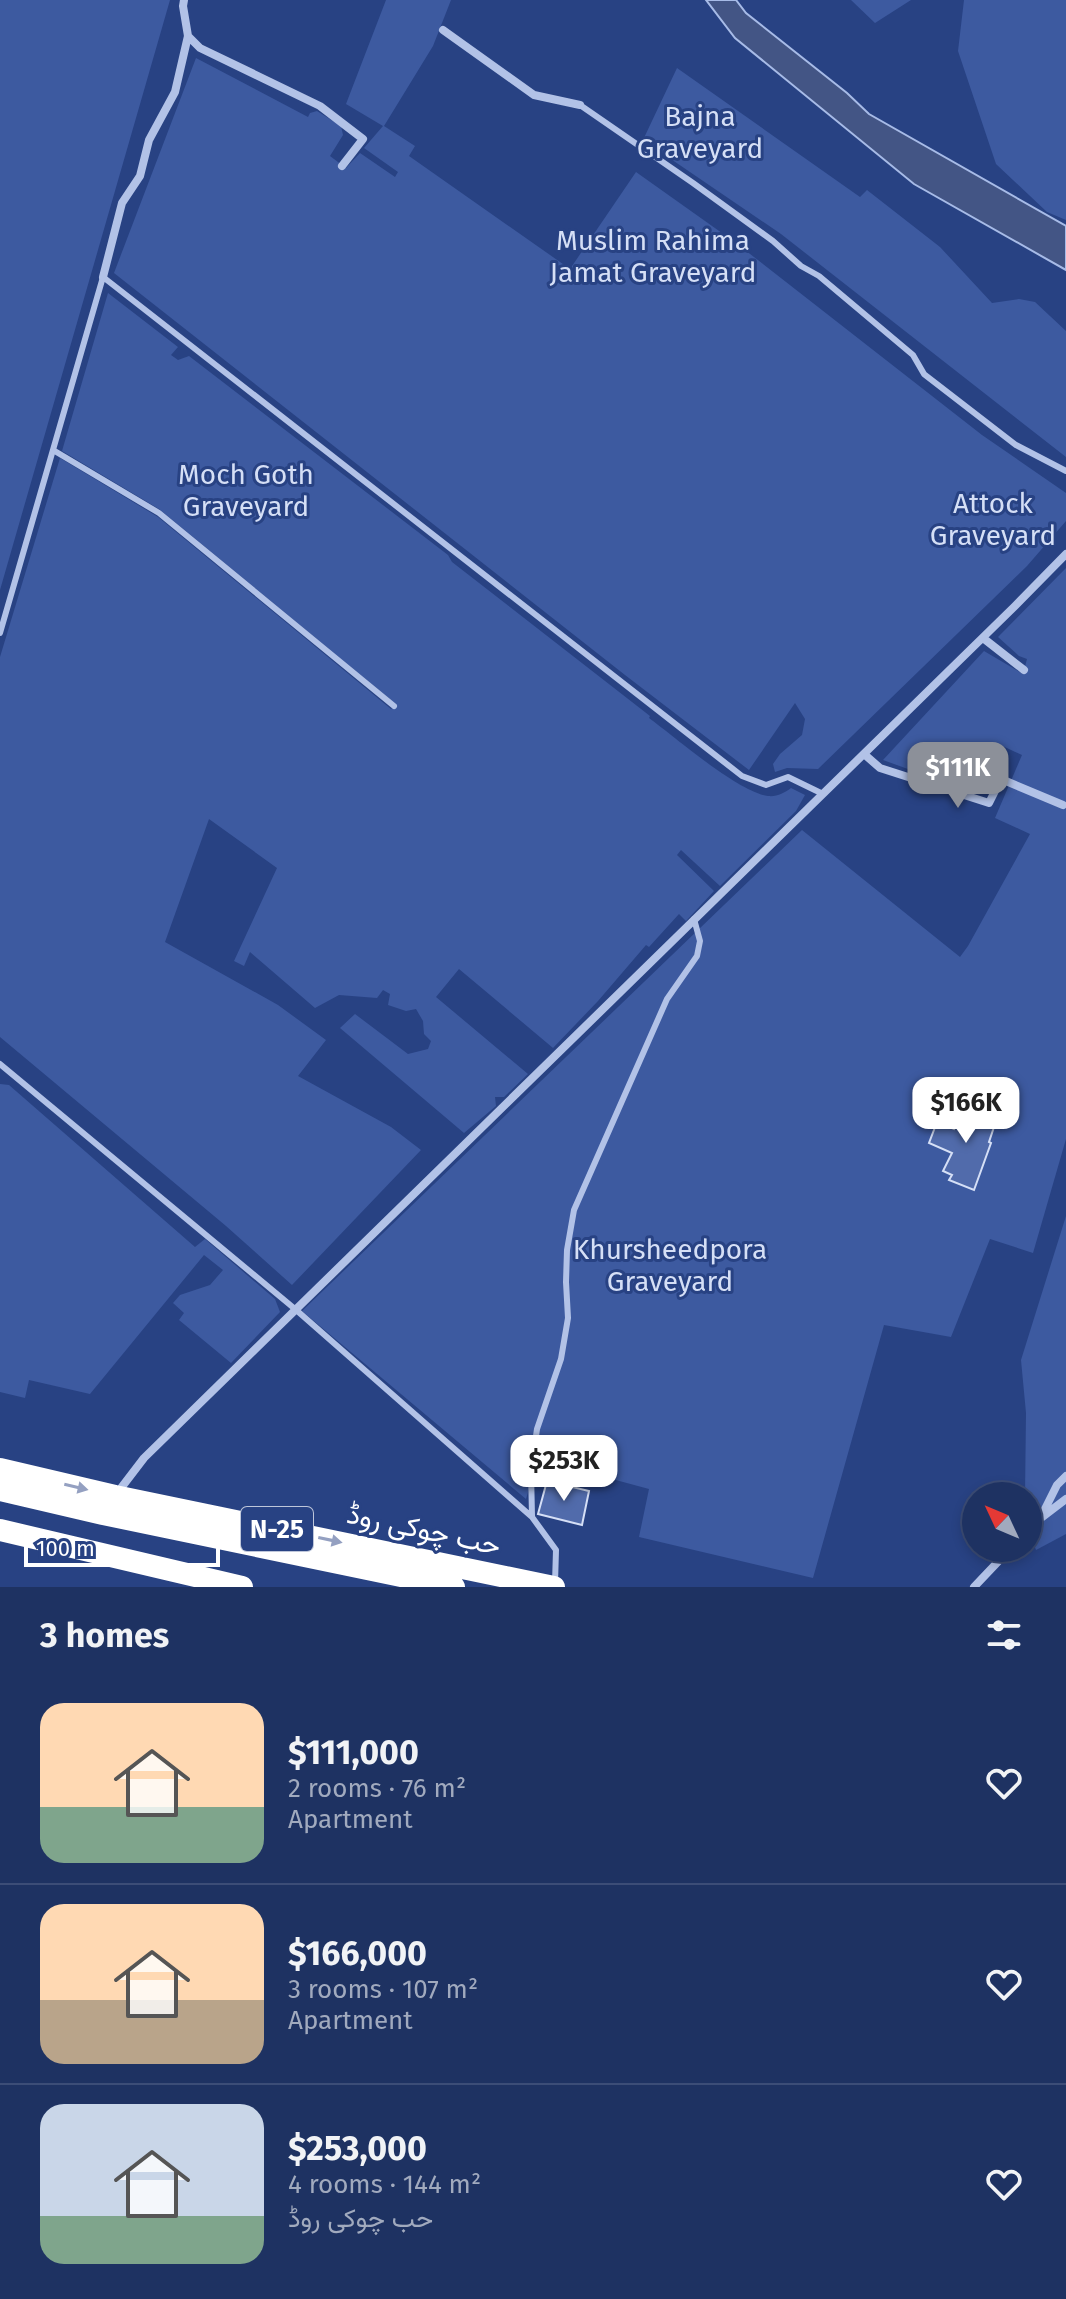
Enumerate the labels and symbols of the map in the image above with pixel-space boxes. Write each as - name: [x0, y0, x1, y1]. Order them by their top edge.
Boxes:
- park label: Bajna Graveyard: [637, 100, 763, 165]
- park label: Muslim Rahima Jamat Graveyard: [550, 224, 756, 289]
- park label: Moch Goth Graveyard: [178, 458, 314, 523]
- park label: Attock Graveyard: [930, 487, 1056, 552]
- pin: $111K: [902, 742, 1014, 810]
- pin: $166K: [910, 1077, 1022, 1145]
- park label: Khursheedpora Graveyard: [573, 1233, 767, 1298]
- pin: $253K: [508, 1435, 620, 1503]
- one-way arrow: [63, 1481, 88, 1493]
- north arrow: [962, 1482, 1042, 1562]
- street label: حب چوکی روڈ: [344, 1497, 504, 1564]
- road number: N-25: [241, 1507, 313, 1551]
- scale bar: [24, 1531, 220, 1567]
- one-way arrow: [318, 1535, 343, 1547]

